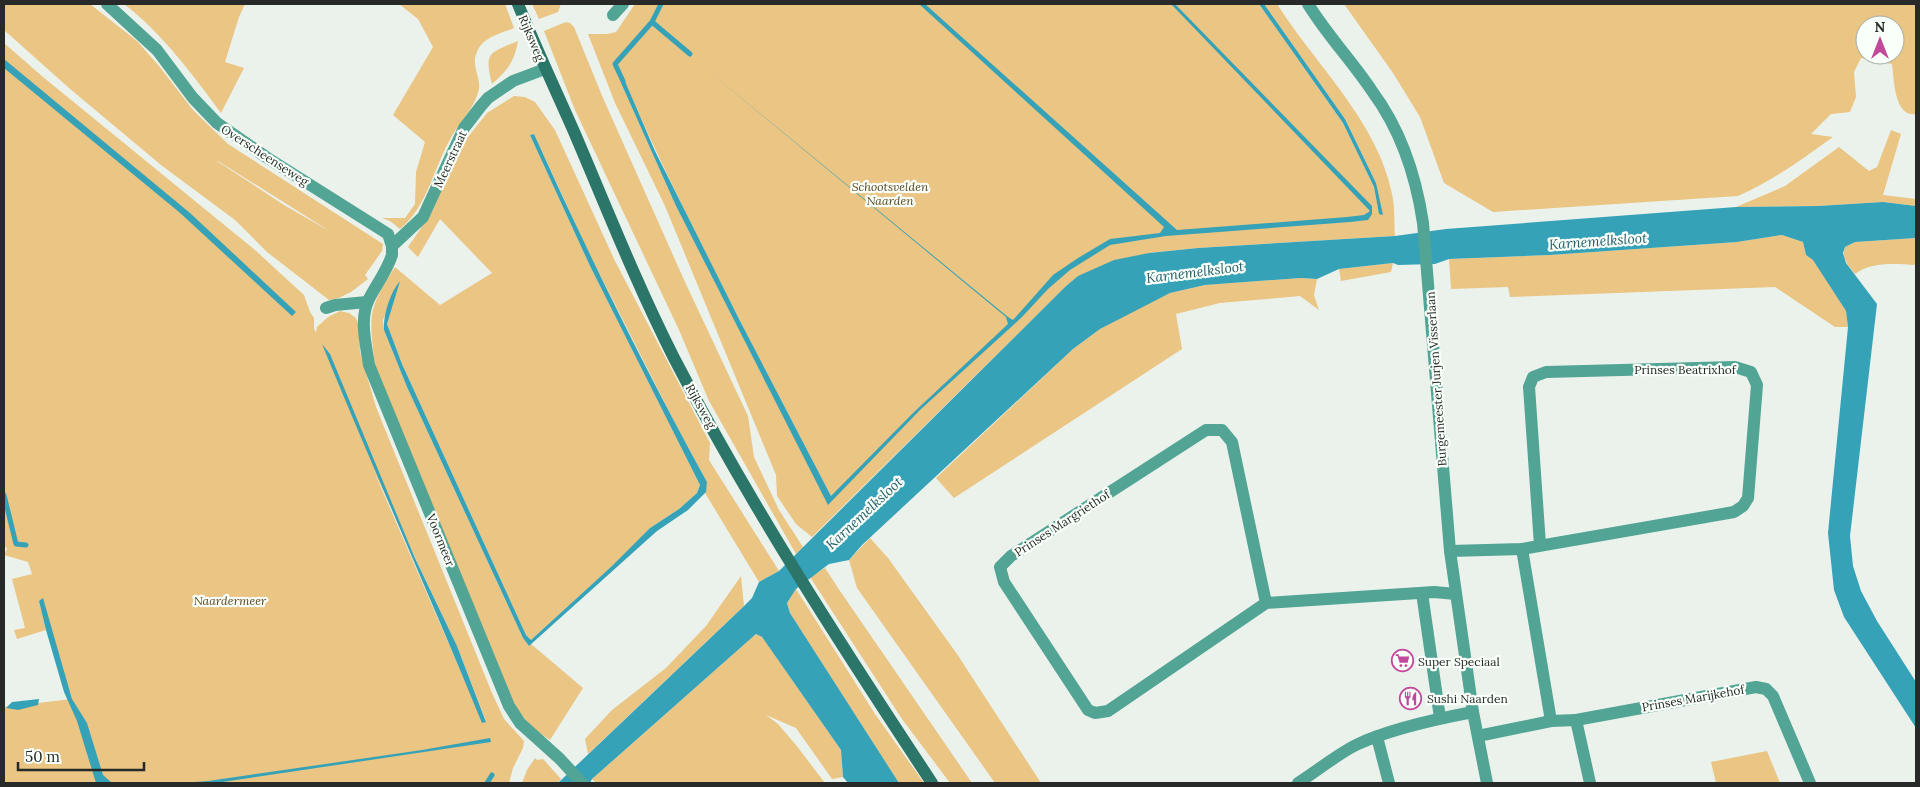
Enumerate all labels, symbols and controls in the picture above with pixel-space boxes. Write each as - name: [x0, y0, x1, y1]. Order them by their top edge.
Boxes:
- street label: Rijksweg: [516, 13, 549, 64]
- north arrow: [1855, 15, 1905, 65]
- text: N: [1875, 18, 1886, 36]
- street label: Overscheenseweg: [218, 121, 312, 189]
- street label: Meerstraat: [430, 128, 470, 190]
- park label: Schootsvelden Naarden: [852, 179, 929, 208]
- water label: Karnemelksloot: [1548, 229, 1649, 253]
- water label: Karnemelksloot: [1145, 257, 1246, 287]
- street label: Burgemeester Jurjen Visserlaan: [1422, 291, 1450, 467]
- street label: Prinses Beatrixhof: [1634, 362, 1737, 377]
- street label: Rijksweg: [683, 381, 720, 431]
- water label: Karnemelksloot: [822, 472, 907, 553]
- street label: Prinses Margriethof: [1011, 486, 1113, 559]
- street label: Voormeer: [423, 511, 459, 569]
- park label: Naardermeer: [194, 593, 267, 608]
- supermarket icon: Super Speciaal: [1390, 649, 1414, 673]
- place label: Super Speciaal: [1418, 654, 1500, 669]
- street label: Prinses Marijkehof: [1641, 681, 1746, 714]
- restaurant icon: Sushi Naarden: [1399, 686, 1423, 710]
- place label: Sushi Naarden: [1427, 691, 1508, 706]
- scale bar: [18, 740, 144, 772]
- text: 50 m: [25, 747, 60, 766]

